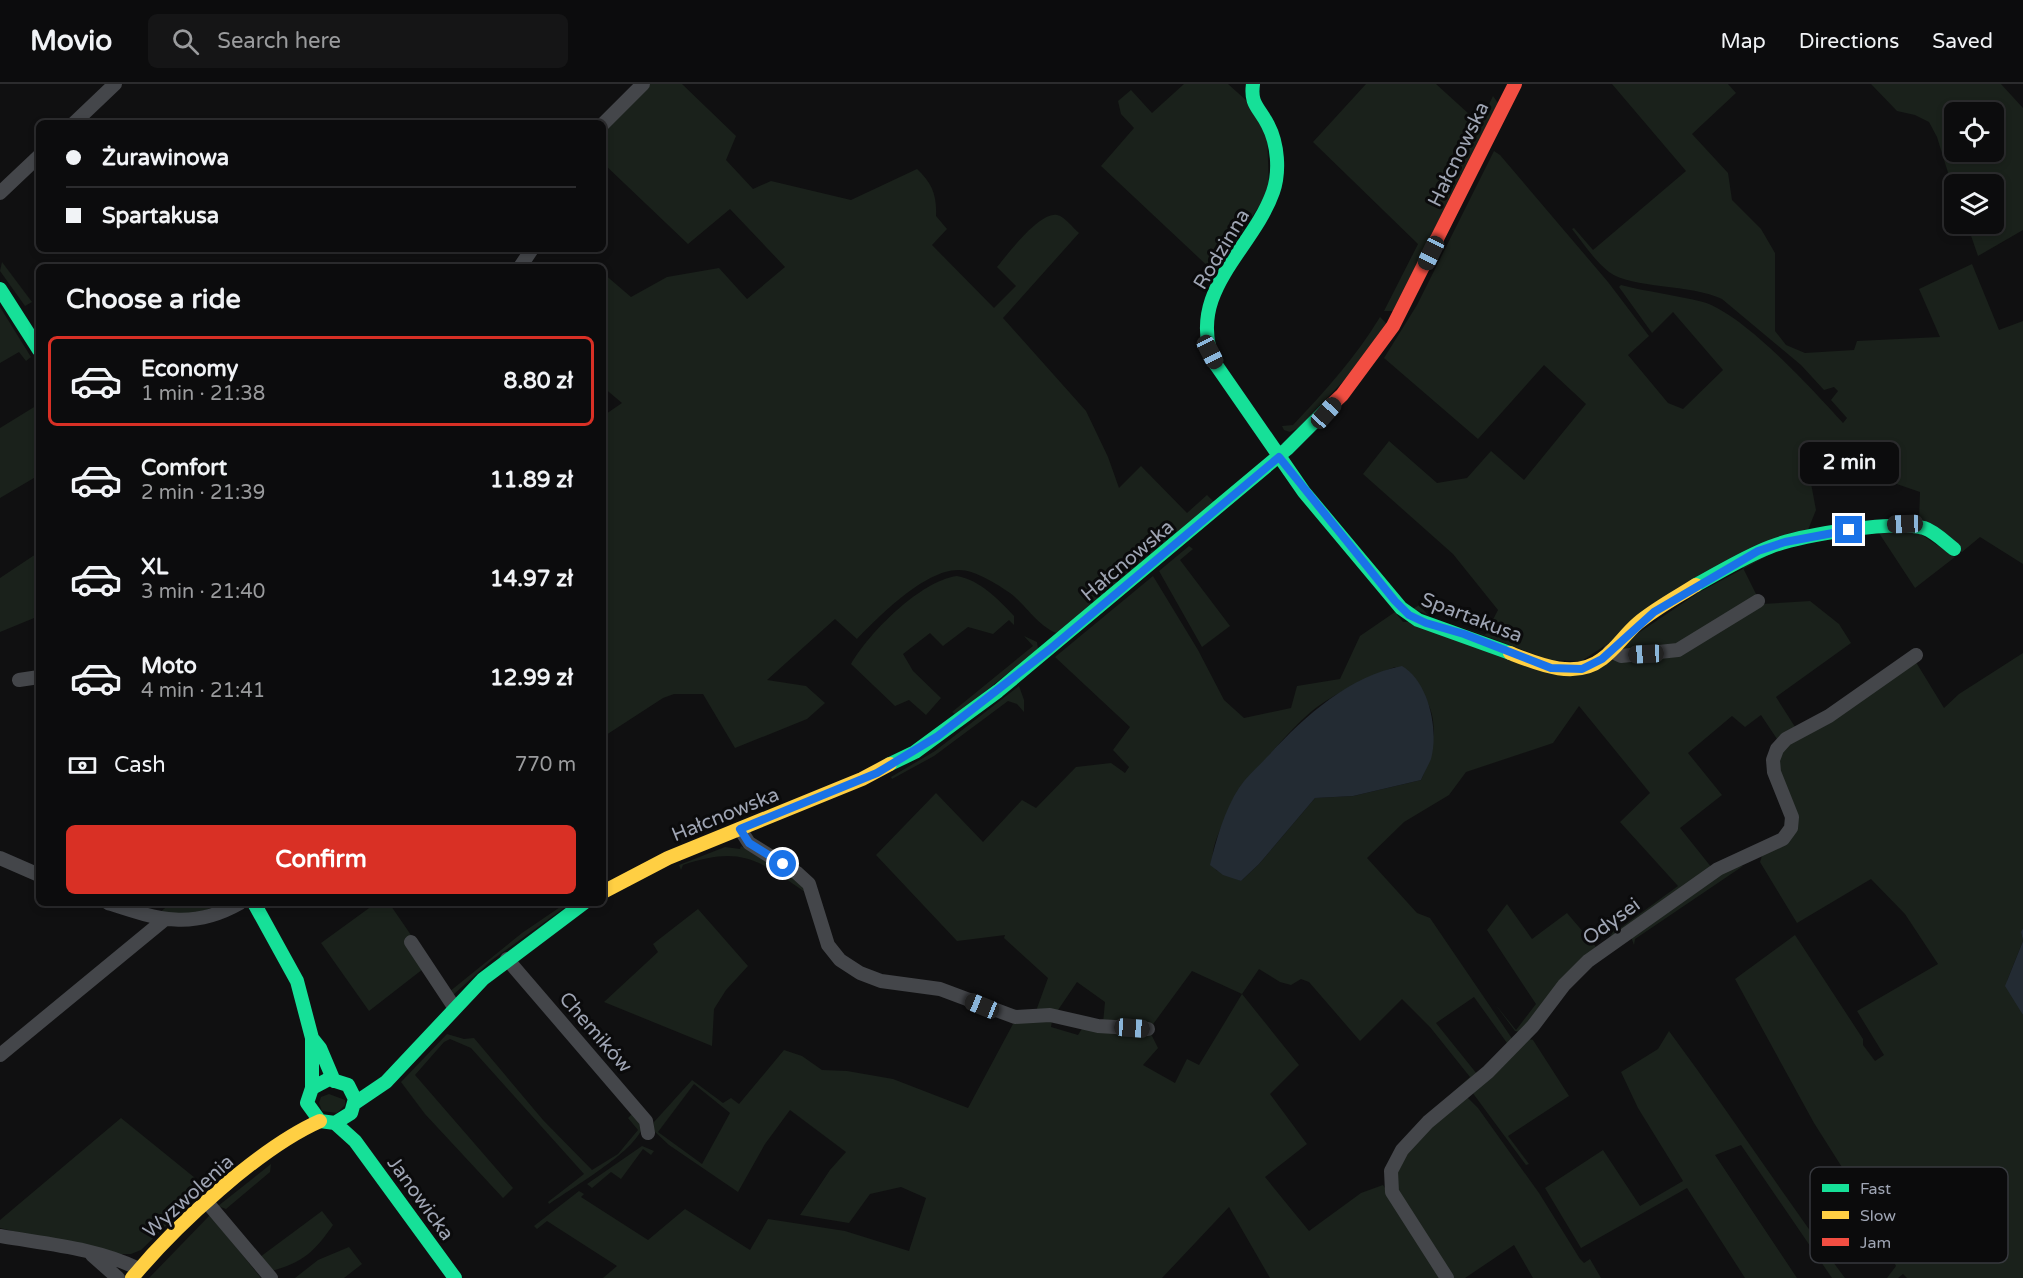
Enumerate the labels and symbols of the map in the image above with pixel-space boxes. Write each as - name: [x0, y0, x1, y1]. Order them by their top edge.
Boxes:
- street label: Hałcnowska: [1423, 98, 1495, 211]
- street label: Rodzinna: [1189, 205, 1255, 294]
- car: [1415, 233, 1447, 273]
- car: [1194, 332, 1226, 372]
- car: [1307, 394, 1345, 432]
- callout: 2 min: [1800, 443, 1898, 485]
- car: [1887, 514, 1923, 534]
- street label: Hałcnowska: [1076, 515, 1179, 607]
- route end: [1835, 516, 1862, 543]
- street label: Spartakusa: [1418, 588, 1526, 648]
- car: [1628, 644, 1664, 664]
- street label: Hałcnowska: [668, 782, 783, 847]
- route start: [769, 850, 796, 877]
- street label: Odysei: [1578, 893, 1645, 951]
- street label: Chemików: [554, 987, 637, 1078]
- car: [962, 991, 1002, 1021]
- car: [1113, 1018, 1151, 1038]
- street label: Wyzwolenia: [139, 1150, 239, 1244]
- street label: Janowicka: [382, 1152, 459, 1245]
- legend: [1810, 1167, 2008, 1263]
- text: Fast: [1860, 1179, 1891, 1199]
- text: Slow: [1860, 1206, 1896, 1226]
- text: Jam: [1860, 1233, 1891, 1253]

